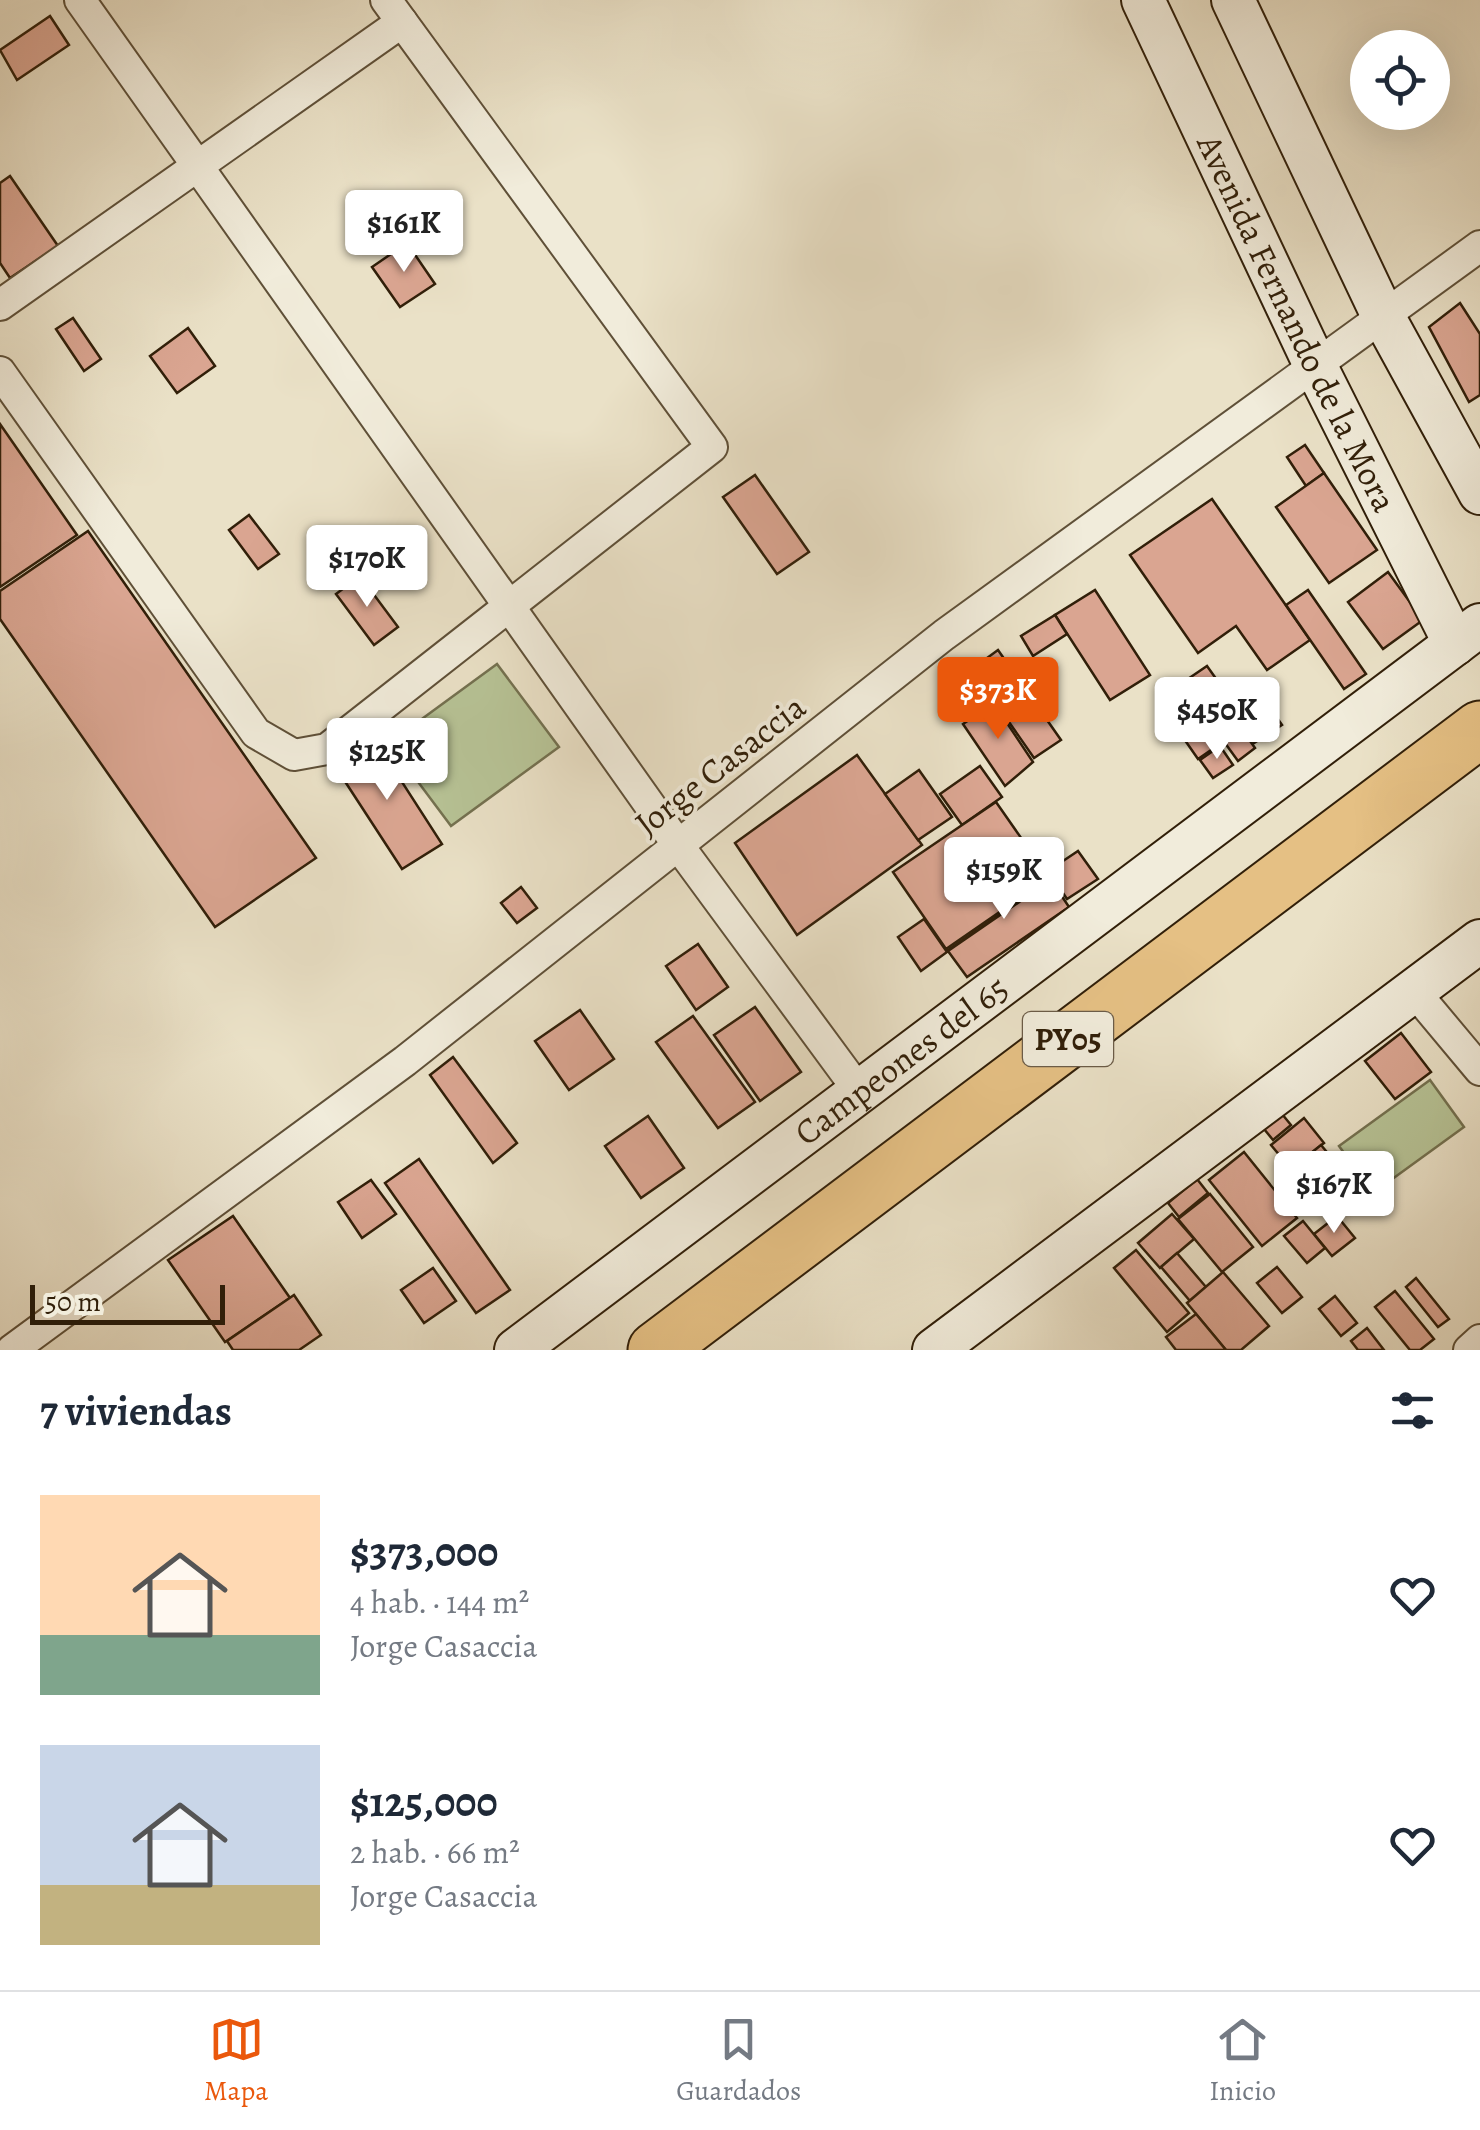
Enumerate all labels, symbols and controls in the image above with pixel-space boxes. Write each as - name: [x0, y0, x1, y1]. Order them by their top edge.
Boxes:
- map controls: [1350, 30, 1450, 130]
- button: locate: [1350, 30, 1450, 130]
- street label: Avenida Fernando de la Mora: [1185, 126, 1409, 521]
- pin: $161K: [334, 190, 474, 275]
- text: $161K: [367, 200, 441, 244]
- pin: $170K: [297, 525, 437, 610]
- text: $170K: [328, 535, 406, 579]
- pin: $373K: [928, 657, 1068, 742]
- text: $373K: [959, 667, 1037, 711]
- pin: $450K: [1147, 677, 1287, 762]
- street label: Jorge Casaccia: [624, 683, 816, 847]
- text: $450K: [1177, 687, 1257, 731]
- pin: $125K: [317, 718, 457, 803]
- text: $125K: [349, 728, 425, 772]
- pin: $159K: [934, 837, 1074, 922]
- text: $159K: [966, 847, 1042, 891]
- street label: Campeones del 65: [784, 964, 1018, 1156]
- road number: PY05: [1023, 1012, 1113, 1066]
- pin: $167K: [1264, 1151, 1404, 1236]
- text: $167K: [1296, 1161, 1372, 1205]
- scale bar: [30, 1280, 225, 1324]
- text: 50 m: [45, 1283, 101, 1321]
- text: 7 viviendas: [40, 1382, 232, 1439]
- icon: filters: [1385, 1383, 1440, 1438]
- text: $373,000: [350, 1523, 498, 1580]
- icon: home: [120, 1535, 240, 1655]
- icon: heart: [1385, 1568, 1440, 1623]
- text: 4 hab. · 144 m²: [350, 1580, 529, 1624]
- text: Jorge Casaccia: [350, 1624, 537, 1668]
- text: $125,000: [350, 1773, 498, 1830]
- icon: home: [120, 1785, 240, 1905]
- icon: heart: [1385, 1818, 1440, 1873]
- text: 2 hab. · 66 m²: [350, 1830, 520, 1874]
- text: Jorge Casaccia: [350, 1874, 537, 1918]
- tab: Mapa: [204, 2012, 268, 2110]
- tab: Guardados: [676, 2012, 801, 2110]
- tab: Inicio: [1209, 2012, 1276, 2110]

